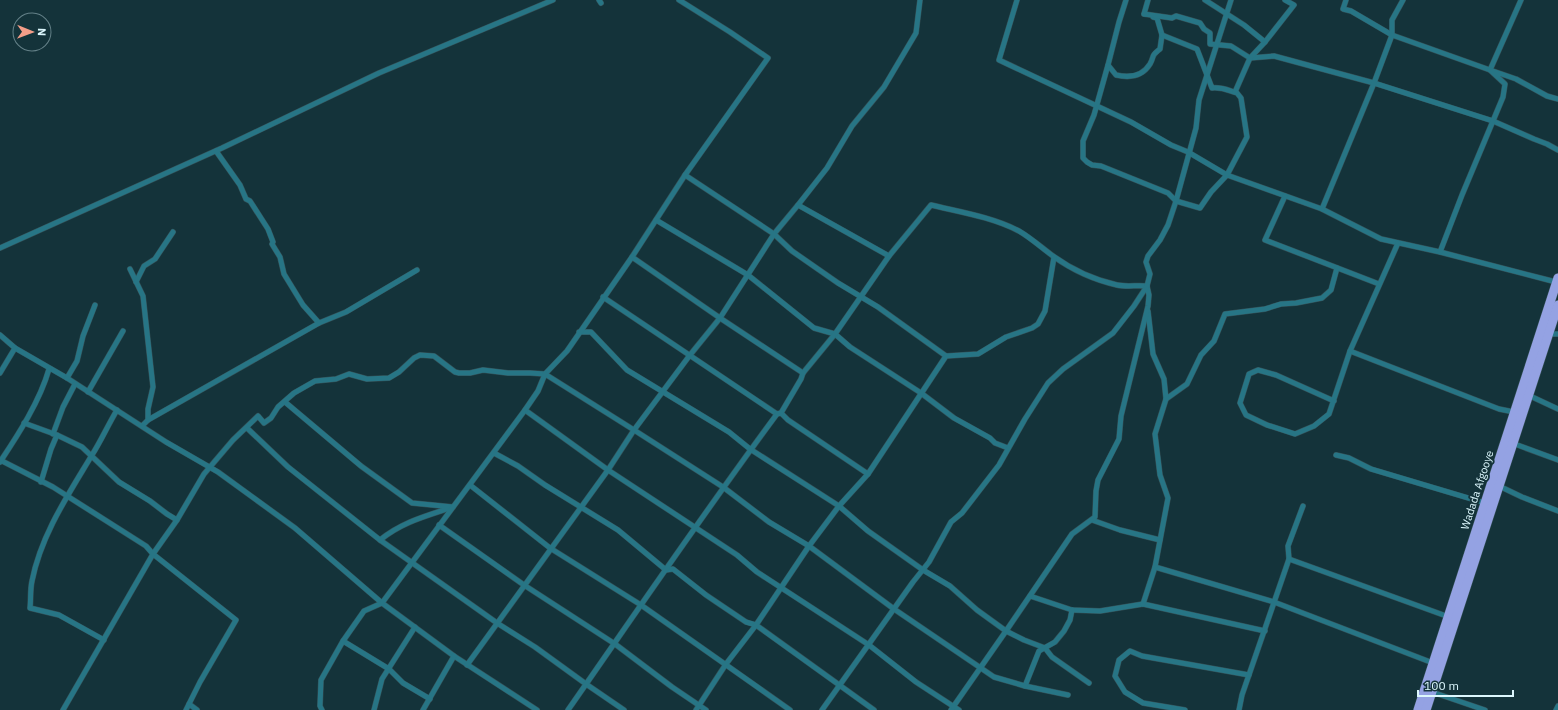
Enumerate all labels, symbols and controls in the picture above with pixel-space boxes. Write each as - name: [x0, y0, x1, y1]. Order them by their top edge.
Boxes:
- north arrow: [12, 12, 52, 52]
- text: N: [35, 28, 49, 36]
- street label: Wadada Afgooye: [1458, 449, 1496, 531]
- scale bar: [1418, 672, 1513, 698]
- text: 100 m: [1424, 678, 1459, 693]

